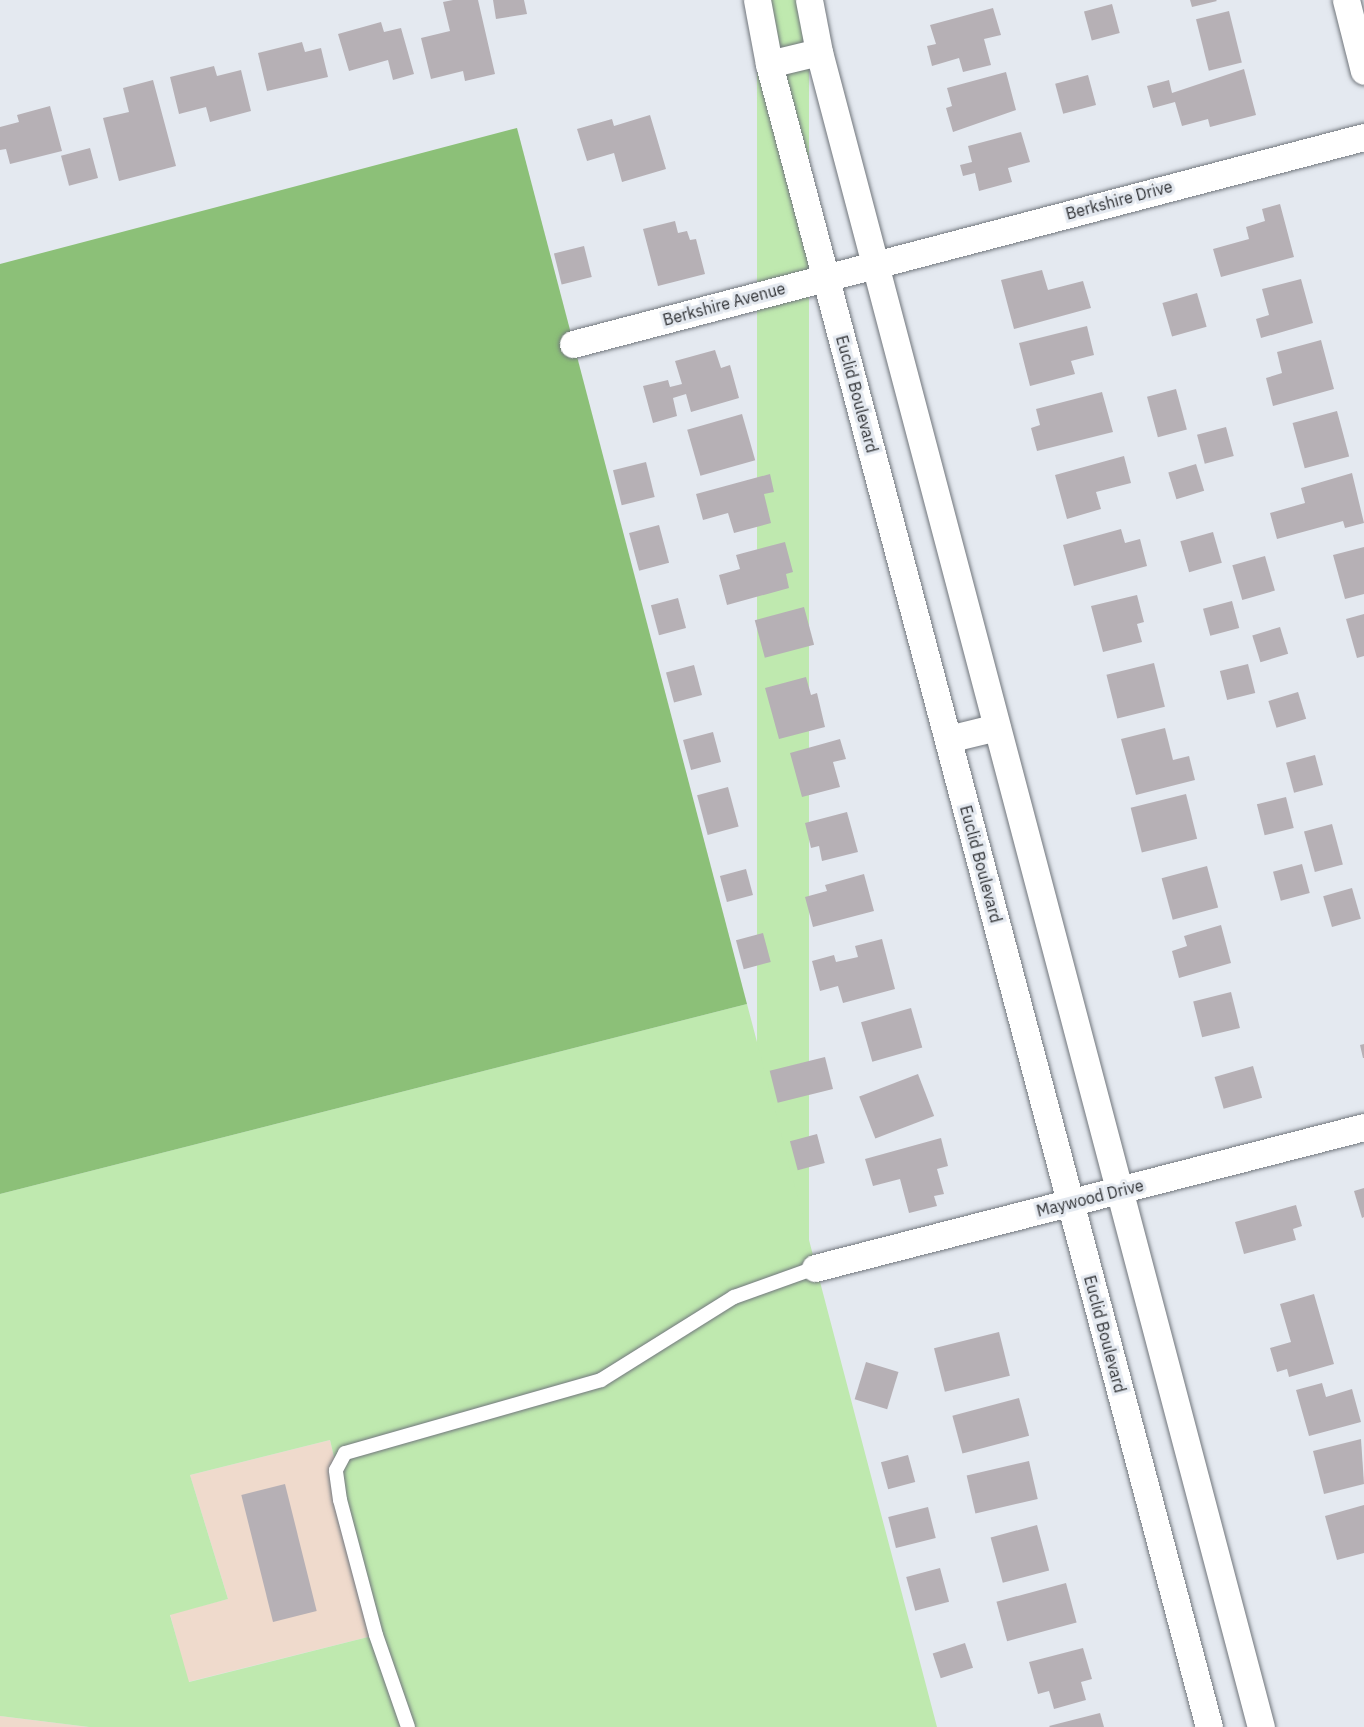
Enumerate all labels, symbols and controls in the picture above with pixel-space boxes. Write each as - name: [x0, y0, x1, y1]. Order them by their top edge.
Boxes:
- street label: Berkshire Drive: [1064, 177, 1174, 223]
- street label: Berkshire Avenue: [661, 278, 787, 330]
- street label: Euclid Boulevard: [832, 333, 882, 455]
- street label: Euclid Boulevard: [956, 803, 1006, 925]
- street label: Maywood Drive: [1034, 1175, 1146, 1221]
- street label: Euclid Boulevard: [1080, 1273, 1130, 1395]

